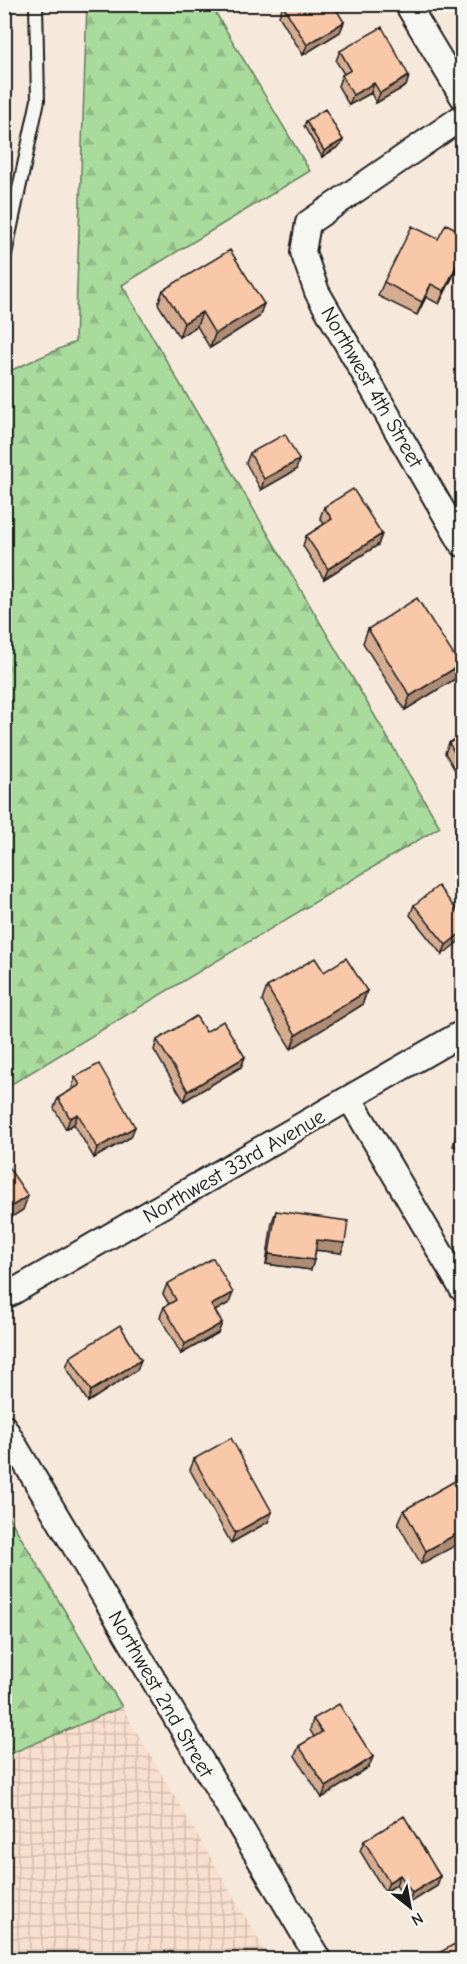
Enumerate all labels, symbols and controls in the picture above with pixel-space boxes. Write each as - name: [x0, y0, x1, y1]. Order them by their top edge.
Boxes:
- street label: Northwest 4th Street: [316, 302, 428, 473]
- street label: Northwest 33rd Avenue: [139, 1104, 329, 1228]
- street label: Northwest 2nd Street: [104, 1606, 219, 1782]
- north arrow: [380, 1877, 440, 1937]
- text: N: [408, 1909, 426, 1929]

